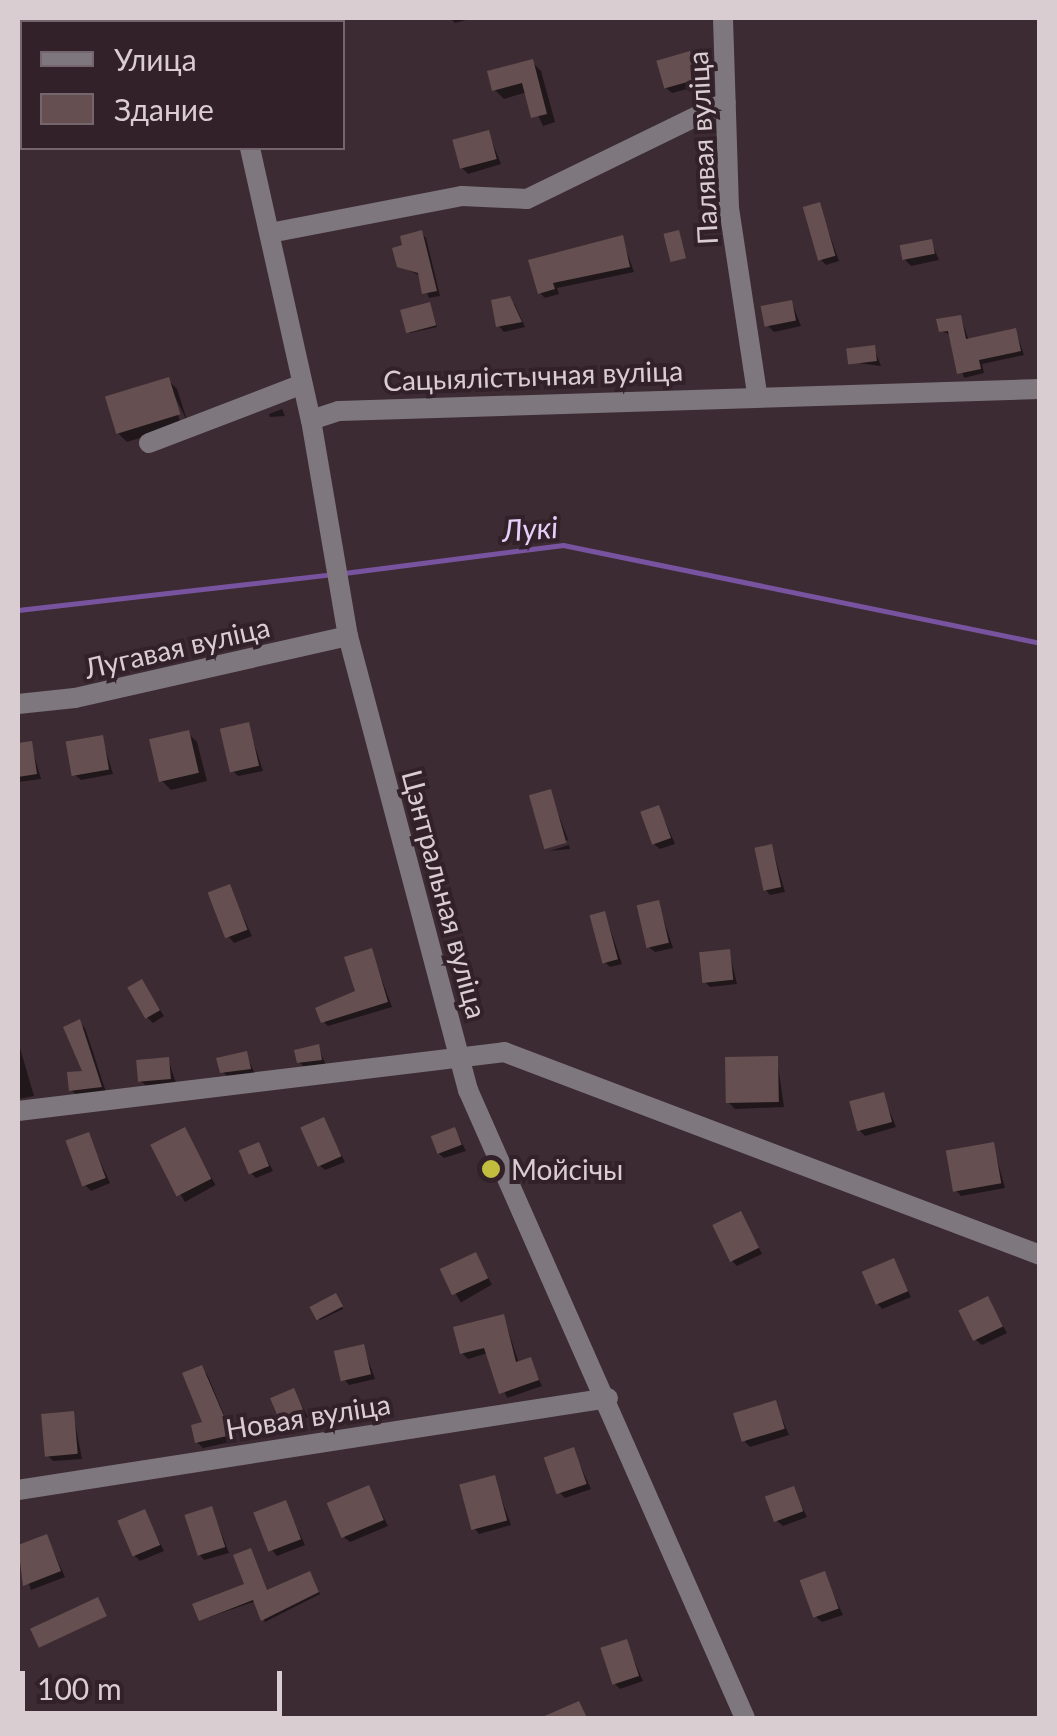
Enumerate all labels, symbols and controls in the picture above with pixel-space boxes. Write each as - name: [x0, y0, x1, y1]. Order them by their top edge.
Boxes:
- legend: [20, 20, 345, 150]
- text: Улица: [114, 41, 197, 77]
- street label: Палявая вуліца: [680, 50, 724, 246]
- text: Здание: [114, 91, 214, 127]
- street label: Сацыялістычная вуліца: [382, 353, 684, 397]
- water label: Лукі: [501, 508, 559, 548]
- street label: Лугавая вуліца: [81, 609, 273, 685]
- street label: Цэнтральная вуліца: [396, 766, 494, 1022]
- place label: Мойсічы: [511, 1152, 623, 1186]
- marker: Мойсічы: [480, 1158, 502, 1180]
- street label: Новая вуліца: [223, 1386, 393, 1446]
- scale bar: [25, 1651, 288, 1713]
- text: 100 m: [37, 1670, 122, 1706]

